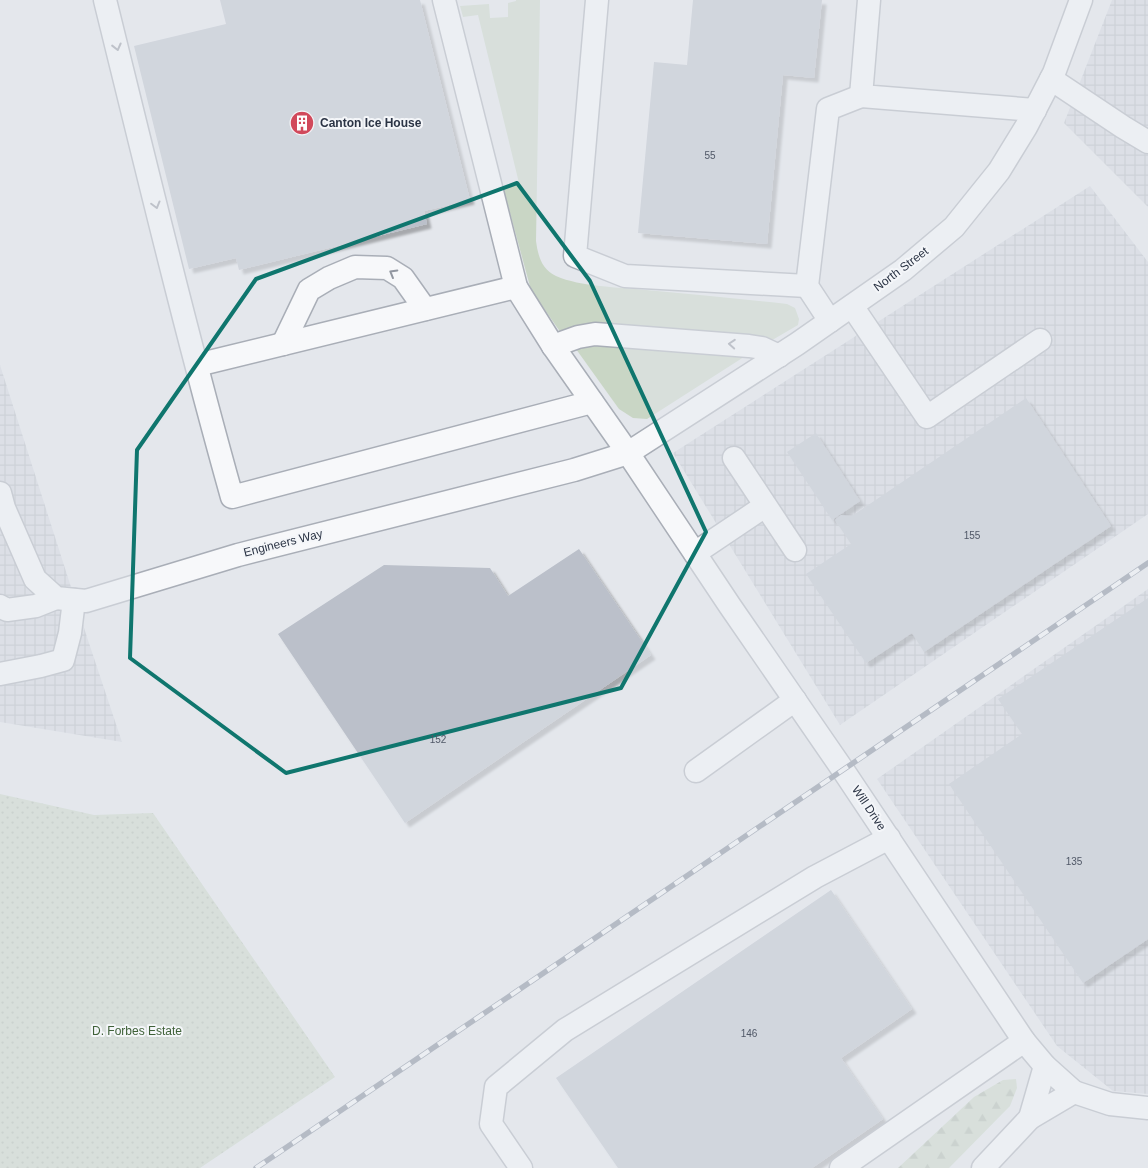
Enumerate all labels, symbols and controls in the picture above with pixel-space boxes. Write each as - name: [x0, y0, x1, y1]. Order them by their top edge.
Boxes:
- one-way arrow: [111, 43, 121, 51]
- building icon: Canton Ice House: [289, 110, 315, 136]
- place label: Canton Ice House: [320, 116, 422, 130]
- house number: 55: [704, 150, 716, 161]
- one-way arrow: [150, 201, 160, 209]
- street label: North Street: [871, 244, 932, 294]
- one-way arrow: [390, 269, 399, 279]
- one-way arrow: [728, 339, 736, 350]
- street label: Engineers Way: [242, 526, 324, 560]
- house number: 155: [964, 530, 981, 541]
- house number: 152: [430, 734, 447, 745]
- street label: Will Drive: [849, 783, 889, 833]
- house number: 135: [1066, 856, 1083, 867]
- park label: D. Forbes Estate: [92, 1024, 182, 1038]
- house number: 146: [741, 1028, 758, 1039]

